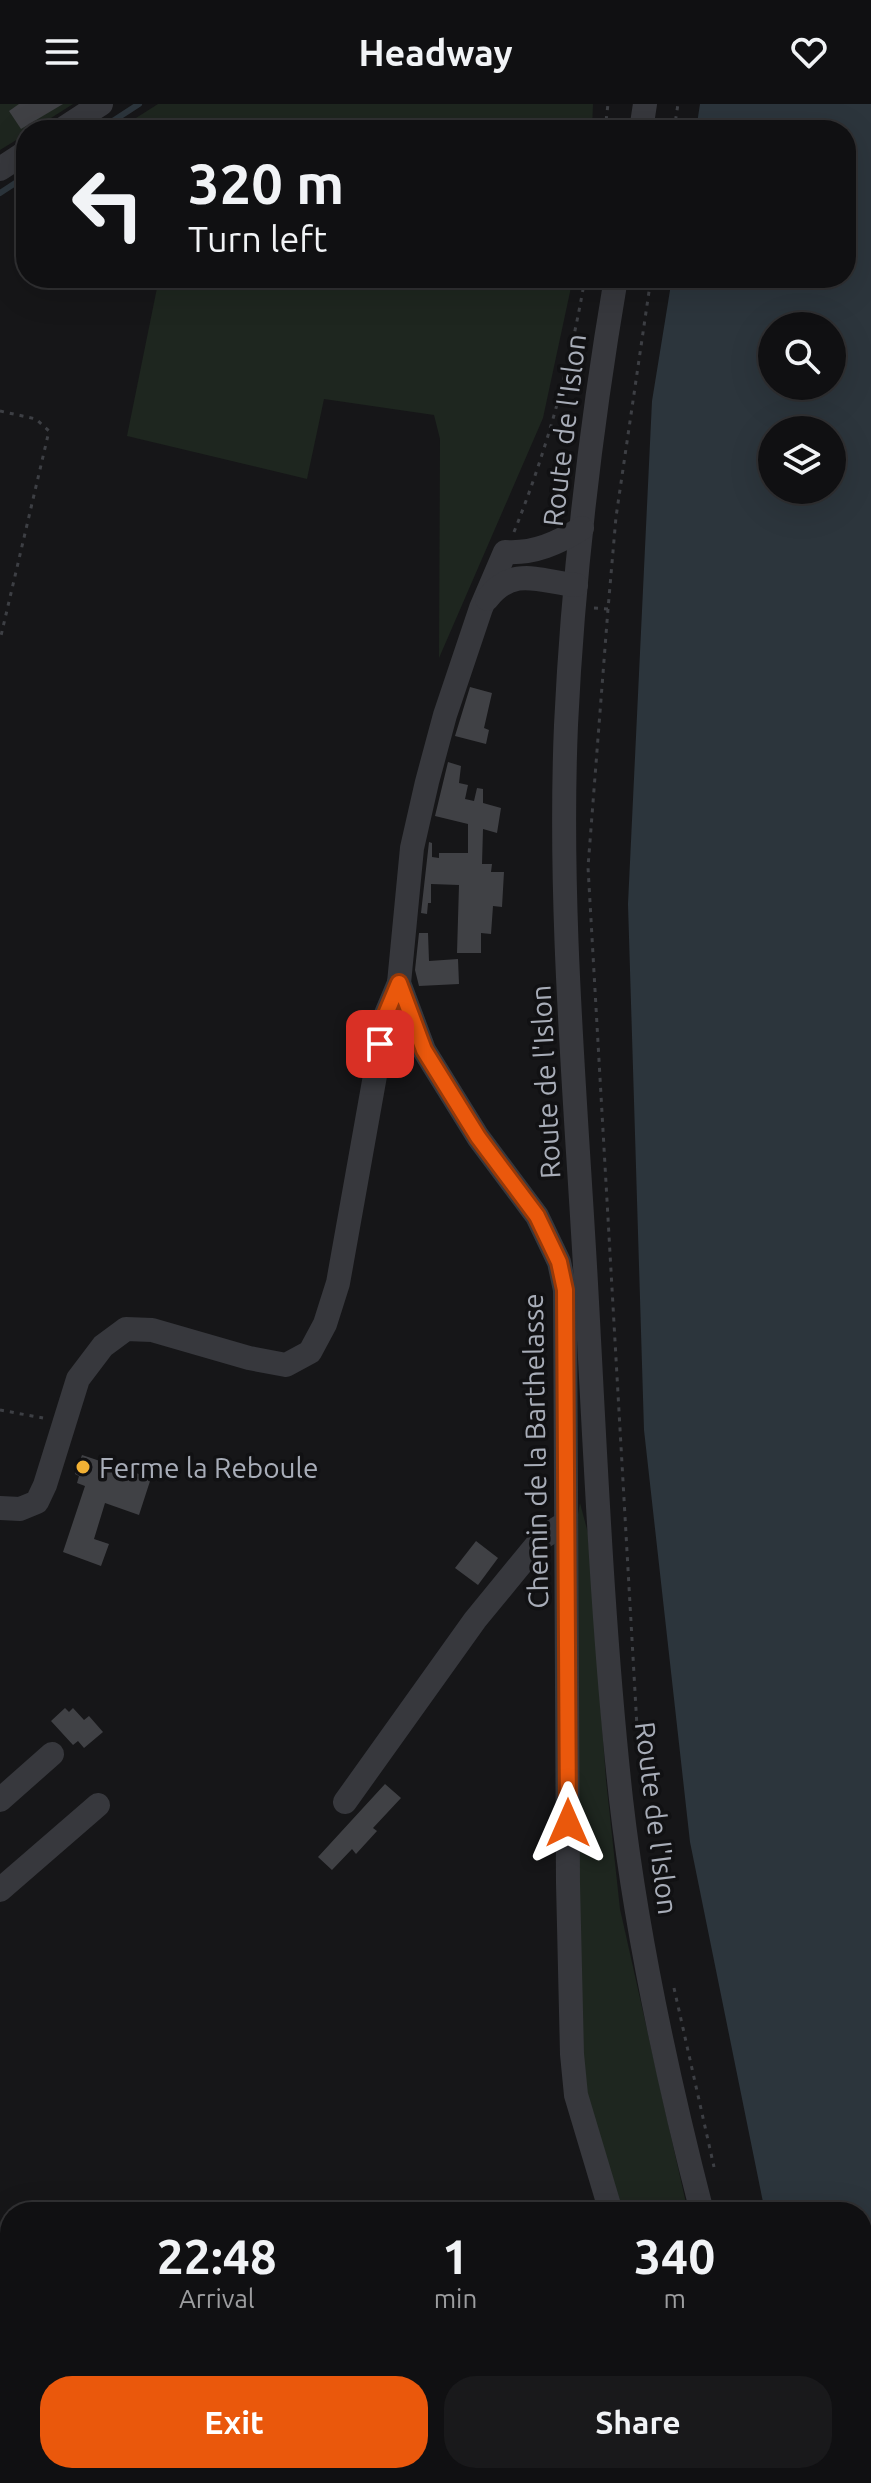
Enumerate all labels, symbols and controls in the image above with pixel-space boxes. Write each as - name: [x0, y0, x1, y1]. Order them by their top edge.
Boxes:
- icon: menu: [40, 30, 84, 74]
- icon: heart: [787, 30, 831, 74]
- text: Headway: [358, 32, 513, 73]
- icon: left: [56, 152, 160, 256]
- text: 320 m: [188, 152, 344, 215]
- text: Turn left: [188, 218, 327, 259]
- map controls: [758, 312, 846, 504]
- button: search: [758, 312, 846, 400]
- street label: Route de l'Islon: [537, 332, 591, 528]
- button: layers: [758, 416, 846, 504]
- street label: Route de l'Islon: [524, 984, 566, 1180]
- pin: [346, 1010, 414, 1078]
- icon: arrive: [358, 1022, 402, 1066]
- street label: Chemin de la Barthelasse: [517, 1293, 553, 1609]
- place label: Ferme la Reboule: [99, 1452, 318, 1483]
- marker: Ferme la Reboule: [74, 1458, 92, 1476]
- street label: Route de l'Islon: [630, 1720, 684, 1916]
- position arrow: [526, 1781, 610, 1865]
- text: 22:48: [157, 2229, 277, 2283]
- text: 1: [442, 2229, 469, 2283]
- text: 340: [634, 2229, 715, 2283]
- text: Arrival: [179, 2284, 255, 2313]
- text: min: [434, 2284, 477, 2313]
- text: m: [663, 2284, 686, 2313]
- button: Exit: [40, 2376, 428, 2468]
- button: Share: [444, 2376, 832, 2468]

